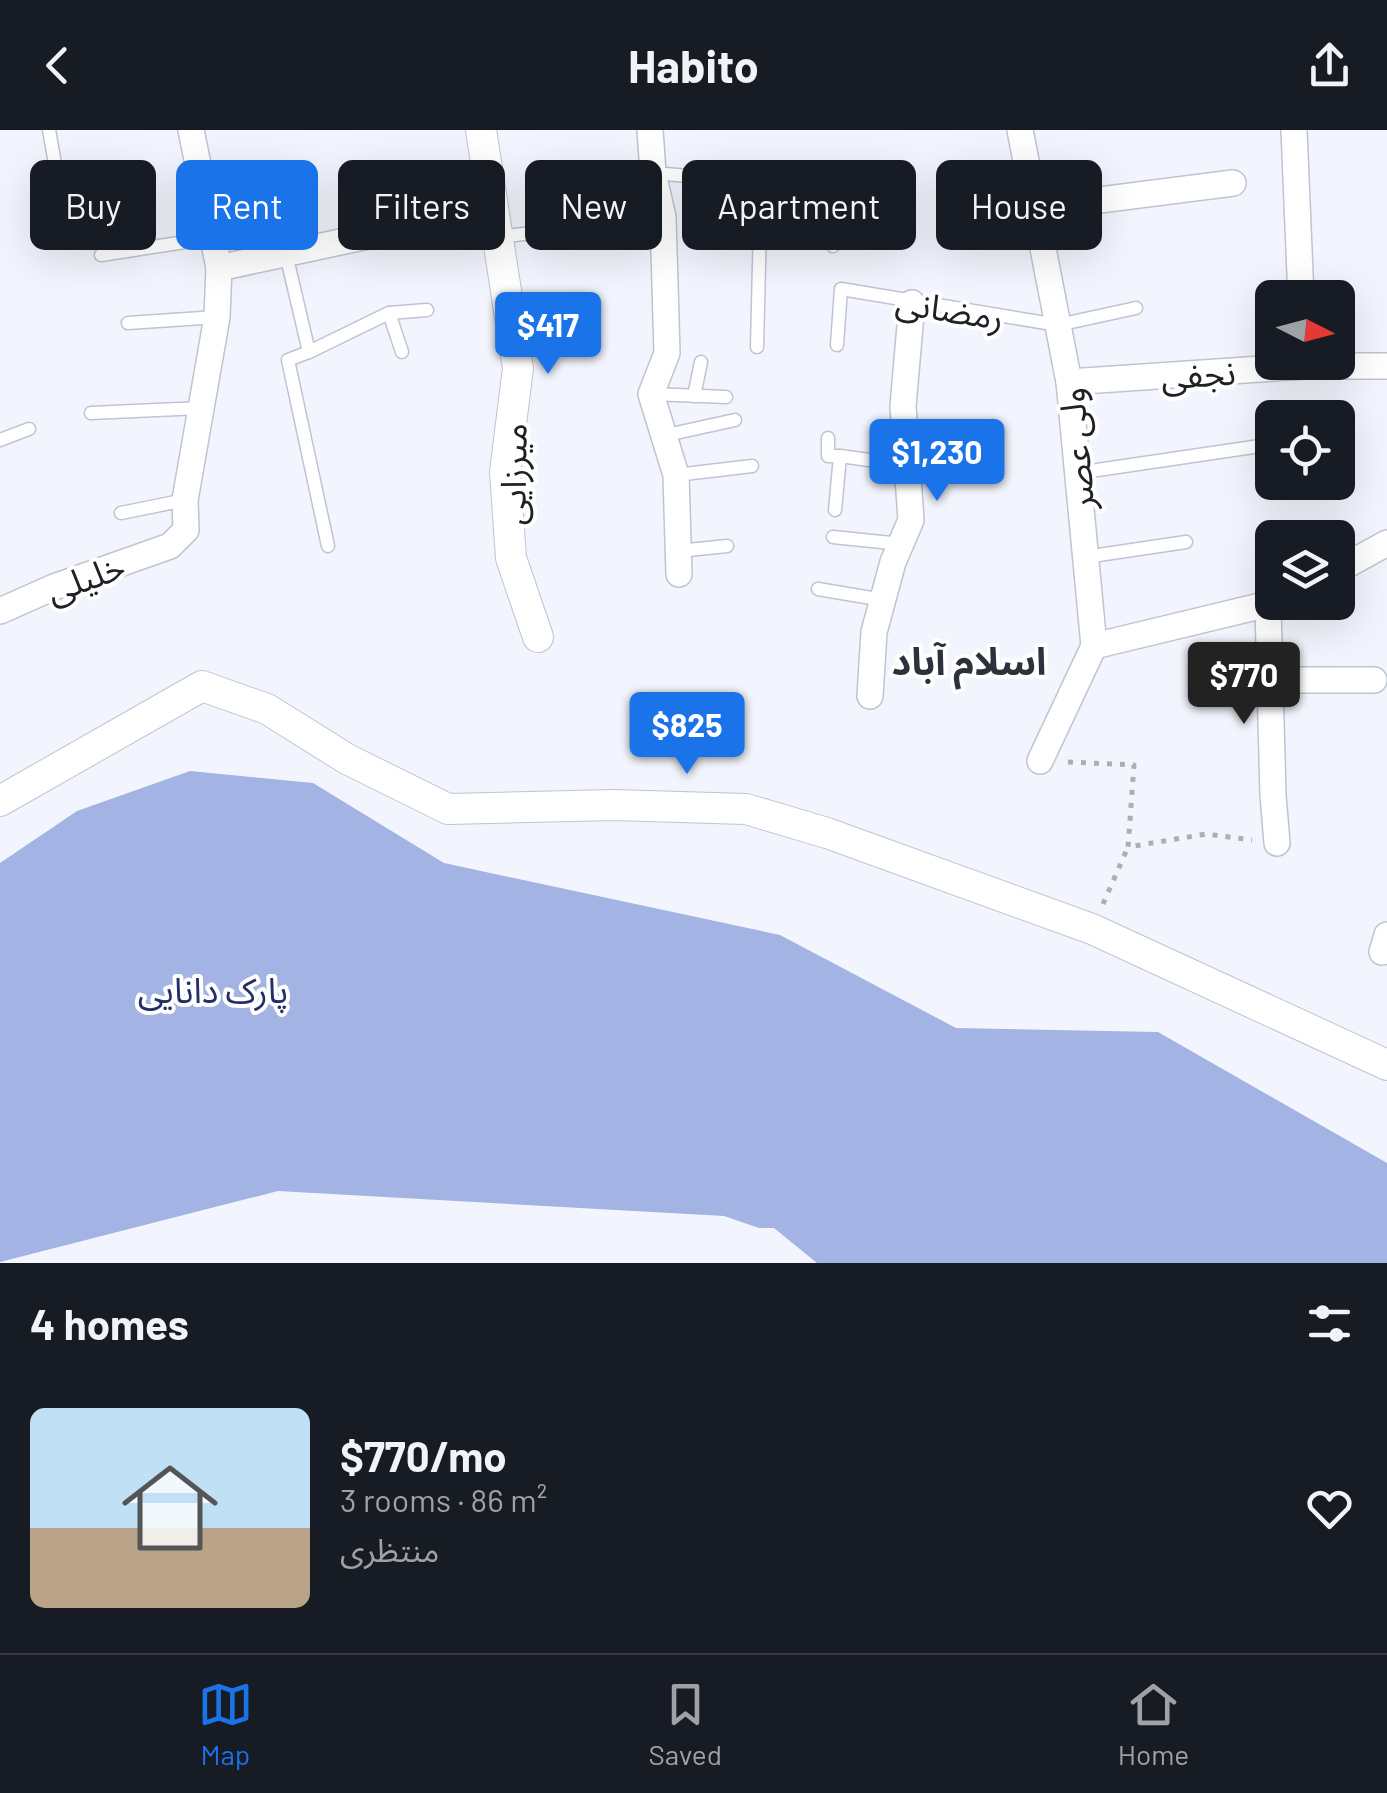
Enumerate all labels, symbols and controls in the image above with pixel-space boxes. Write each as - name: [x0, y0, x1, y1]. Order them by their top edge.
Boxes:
- icon: back: [30, 38, 85, 93]
- text: Habito: [628, 38, 759, 92]
- icon: share: [1302, 38, 1357, 93]
- chip: Buy: [30, 160, 156, 250]
- chip: Rent: [176, 160, 318, 250]
- chip: Filters: [338, 160, 505, 250]
- chip: New: [525, 160, 662, 250]
- chip: Apartment: [682, 160, 916, 250]
- chip: House: [936, 160, 1102, 250]
- street label: رمضانی: [893, 279, 1007, 339]
- north arrow: [1255, 280, 1355, 380]
- map controls: [1255, 280, 1355, 620]
- pin: $417: [489, 292, 607, 377]
- text: $417: [517, 305, 579, 343]
- street label: نجفی: [1159, 349, 1237, 398]
- street label: ولی عصر: [1049, 386, 1102, 513]
- button: locate: [1255, 400, 1355, 500]
- pin: $1,230: [856, 419, 1018, 504]
- street label: میرزایی: [490, 423, 536, 525]
- text: $1,230: [891, 432, 983, 470]
- button: layers: [1255, 520, 1355, 620]
- street label: خلیلی: [40, 544, 130, 611]
- district label: اسلام آباد: [892, 637, 1046, 690]
- pin: $770: [1185, 642, 1303, 727]
- text: $770: [1210, 655, 1278, 693]
- pin: $825: [628, 692, 746, 777]
- text: $825: [652, 705, 722, 743]
- park label: پارک دانایی: [138, 968, 288, 1013]
- icon: filters: [1302, 1296, 1357, 1351]
- text: 4 homes: [30, 1298, 189, 1348]
- text: $770/mo: [340, 1430, 507, 1480]
- icon: home: [110, 1448, 230, 1568]
- text: 3 rooms · 86 m²: [340, 1480, 547, 1518]
- icon: heart: [1302, 1481, 1357, 1536]
- text: منتظری: [340, 1530, 439, 1568]
- tab: Map: [198, 1677, 253, 1771]
- tab: Saved: [649, 1677, 722, 1771]
- tab: Home: [1118, 1677, 1189, 1771]

